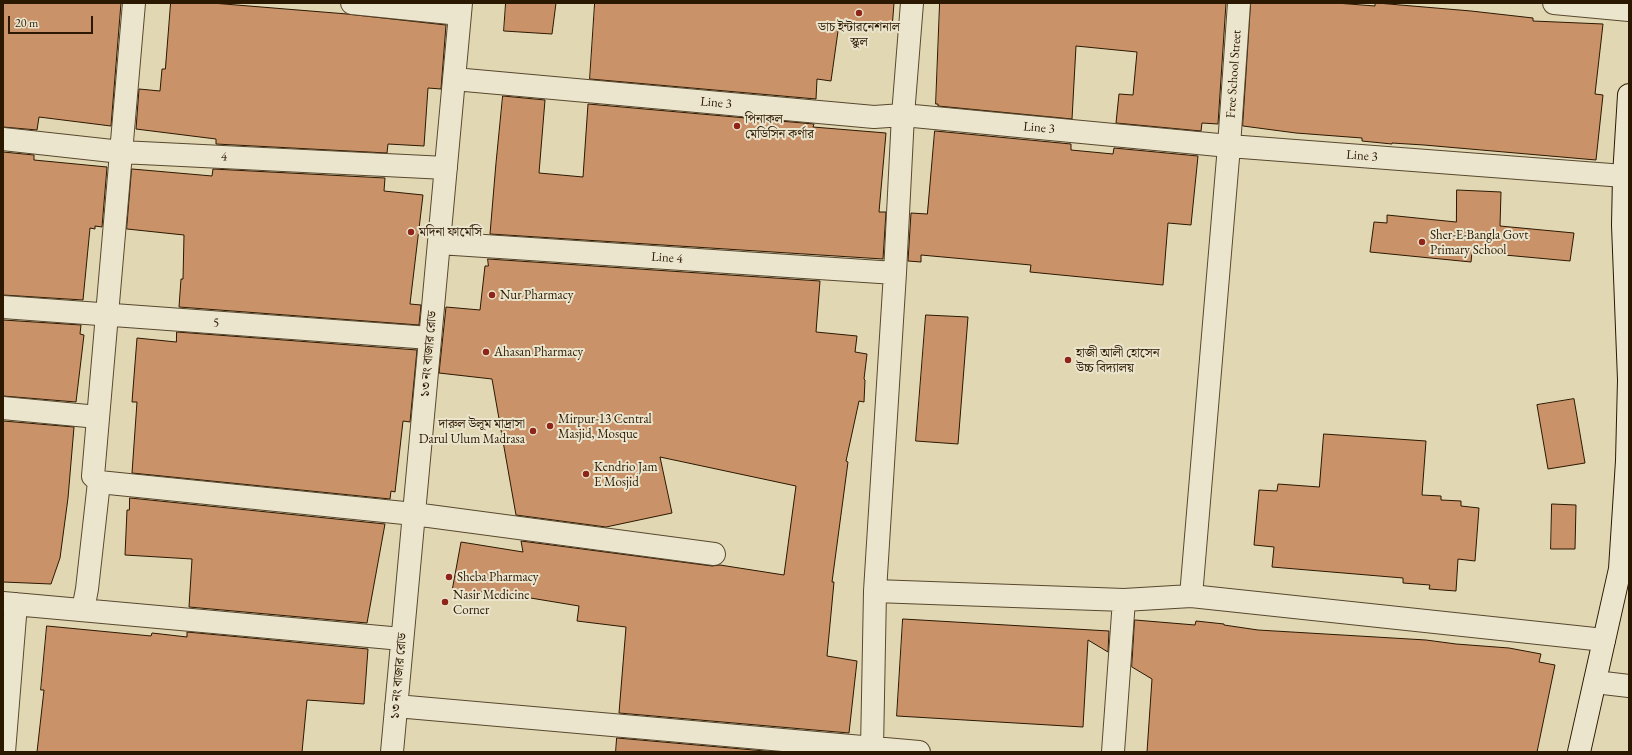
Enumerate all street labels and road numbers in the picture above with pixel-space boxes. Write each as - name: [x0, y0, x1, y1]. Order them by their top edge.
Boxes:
- street label: Free School Street: [1223, 29, 1245, 119]
- street label: Line 3: [700, 94, 732, 112]
- street label: Line 3: [1023, 119, 1055, 137]
- street label: Line 3: [1346, 147, 1378, 165]
- street label: 4: [220, 149, 228, 165]
- street label: Line 4: [651, 249, 683, 267]
- street label: ১৩ নং বাজার রোড: [417, 310, 441, 398]
- street label: 5: [212, 315, 220, 331]
- street label: ১৩ নং বাজার রোড: [387, 632, 411, 720]

